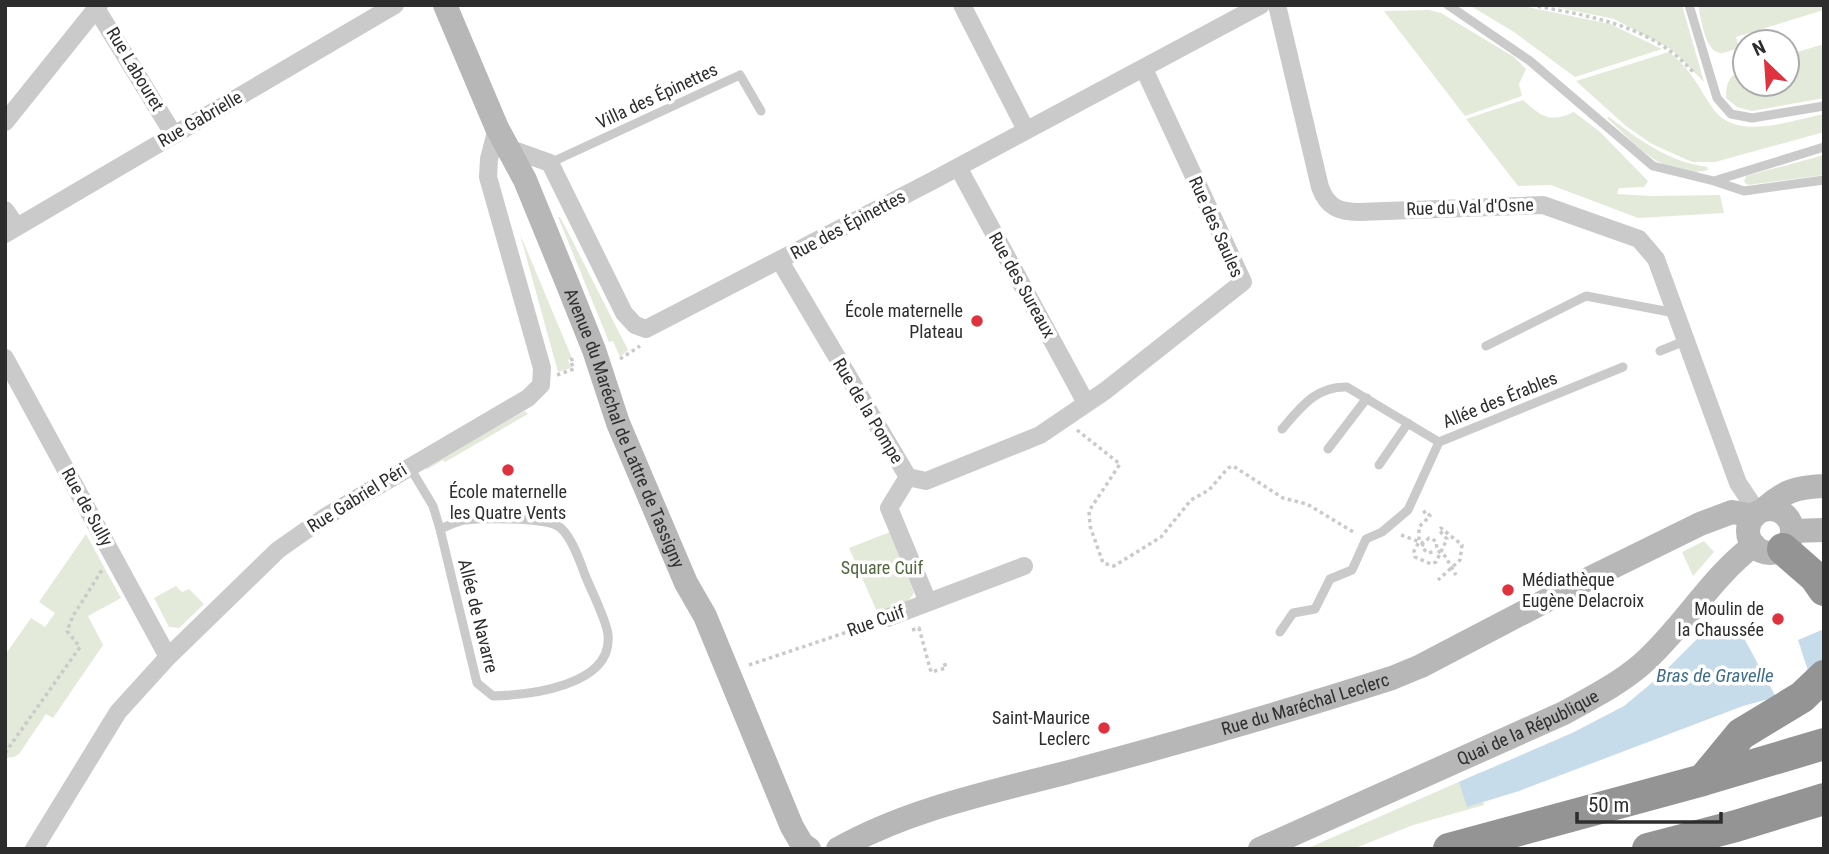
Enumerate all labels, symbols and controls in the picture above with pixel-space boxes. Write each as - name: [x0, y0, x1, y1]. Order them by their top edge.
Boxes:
- street label: Rue Labouret: [102, 23, 169, 114]
- north arrow: [1731, 28, 1801, 98]
- text: N: [1749, 35, 1769, 61]
- street label: Villa des Épinettes: [593, 58, 721, 133]
- street label: Rue Gabrielle: [154, 86, 246, 151]
- street label: Rue des Saules: [1185, 173, 1248, 280]
- street label: Rue des Épinettes: [787, 185, 909, 264]
- street label: Rue du Val d'Osne: [1406, 194, 1534, 219]
- street label: Rue des Sureaux: [985, 228, 1060, 341]
- street label: Avenue du Maréchal de Lattre de Tassigny: [560, 285, 690, 571]
- place label: École maternelle Plateau: [845, 300, 963, 342]
- marker: École maternelle Plateau: [969, 313, 985, 329]
- street label: Rue de la Pompe: [829, 354, 908, 467]
- street label: Allée des Érables: [1439, 367, 1560, 432]
- street label: Rue Gabriel Péri: [303, 459, 410, 536]
- marker: École maternelle les Quatre Vents: [500, 462, 516, 478]
- street label: Rue de Sully: [57, 464, 118, 550]
- place label: École maternelle les Quatre Vents: [449, 481, 567, 523]
- street label: Allée de Navarre: [454, 557, 503, 675]
- park label: Square Cuif: [841, 557, 923, 578]
- place label: Médiathèque Eugène Delacroix: [1522, 569, 1644, 611]
- marker: Médiathèque Eugène Delacroix: [1500, 582, 1516, 598]
- place label: Moulin de la Chaussée: [1678, 598, 1764, 640]
- street label: Rue Cuif: [844, 600, 908, 641]
- marker: Moulin de la Chaussée: [1770, 611, 1786, 627]
- water label: Bras de Gravelle: [1656, 664, 1774, 687]
- street label: Rue du Maréchal Leclerc: [1219, 669, 1392, 739]
- street label: Quai de la République: [1454, 685, 1602, 769]
- place label: Saint-Maurice Leclerc: [992, 707, 1090, 749]
- marker: Saint-Maurice Leclerc: [1096, 720, 1112, 736]
- scale bar: [1577, 780, 1720, 824]
- text: 50 m: [1588, 793, 1629, 817]

